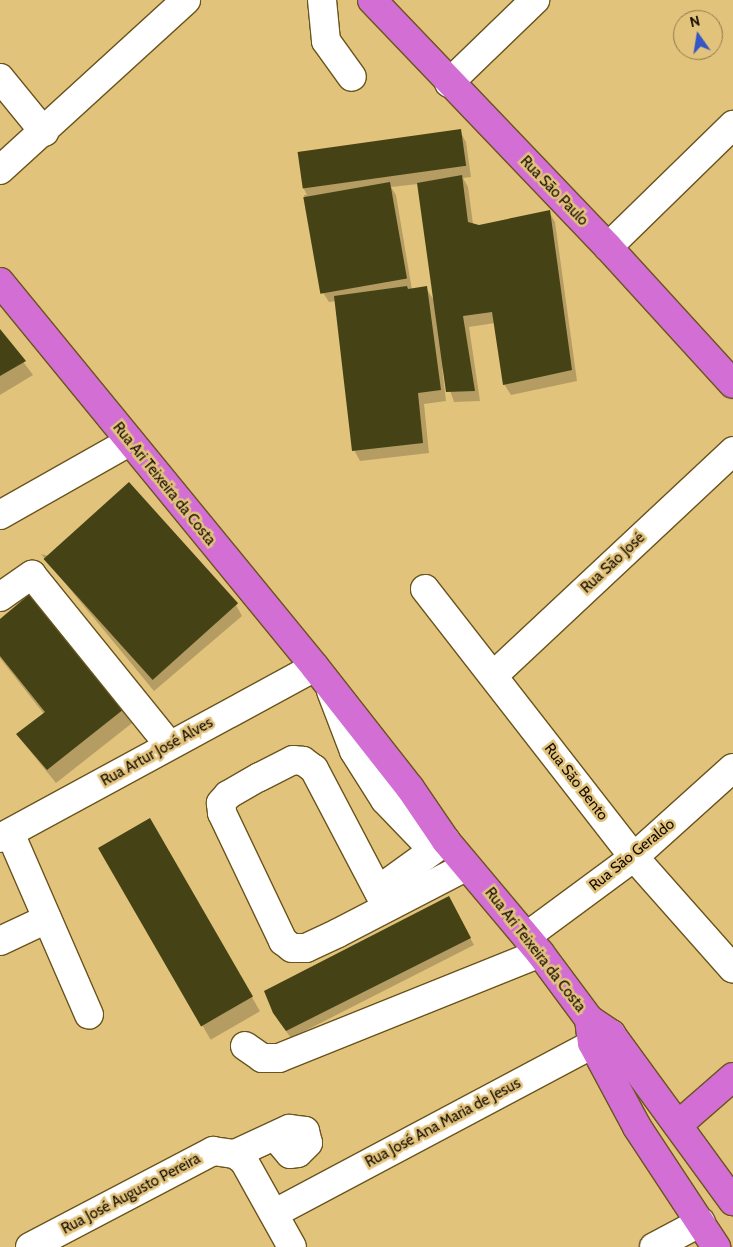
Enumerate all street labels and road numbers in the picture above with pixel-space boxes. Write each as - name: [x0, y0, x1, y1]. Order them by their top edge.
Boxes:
- street label: Rua São Paulo: [516, 152, 592, 230]
- street label: Rua Ari Teixeira da Costa: [109, 419, 219, 549]
- street label: Rua São José: [577, 529, 649, 597]
- street label: Rua Artur José Alves: [98, 714, 216, 790]
- street label: Rua São Bento: [540, 740, 612, 824]
- street label: Rua São Geraldo: [586, 815, 678, 895]
- street label: Rua Ari Teixeira da Costa: [481, 884, 589, 1016]
- street label: Rua José Ana Maria de Jesus: [362, 1074, 524, 1172]
- street label: Rua José Augusto Pereira: [58, 1150, 204, 1238]

